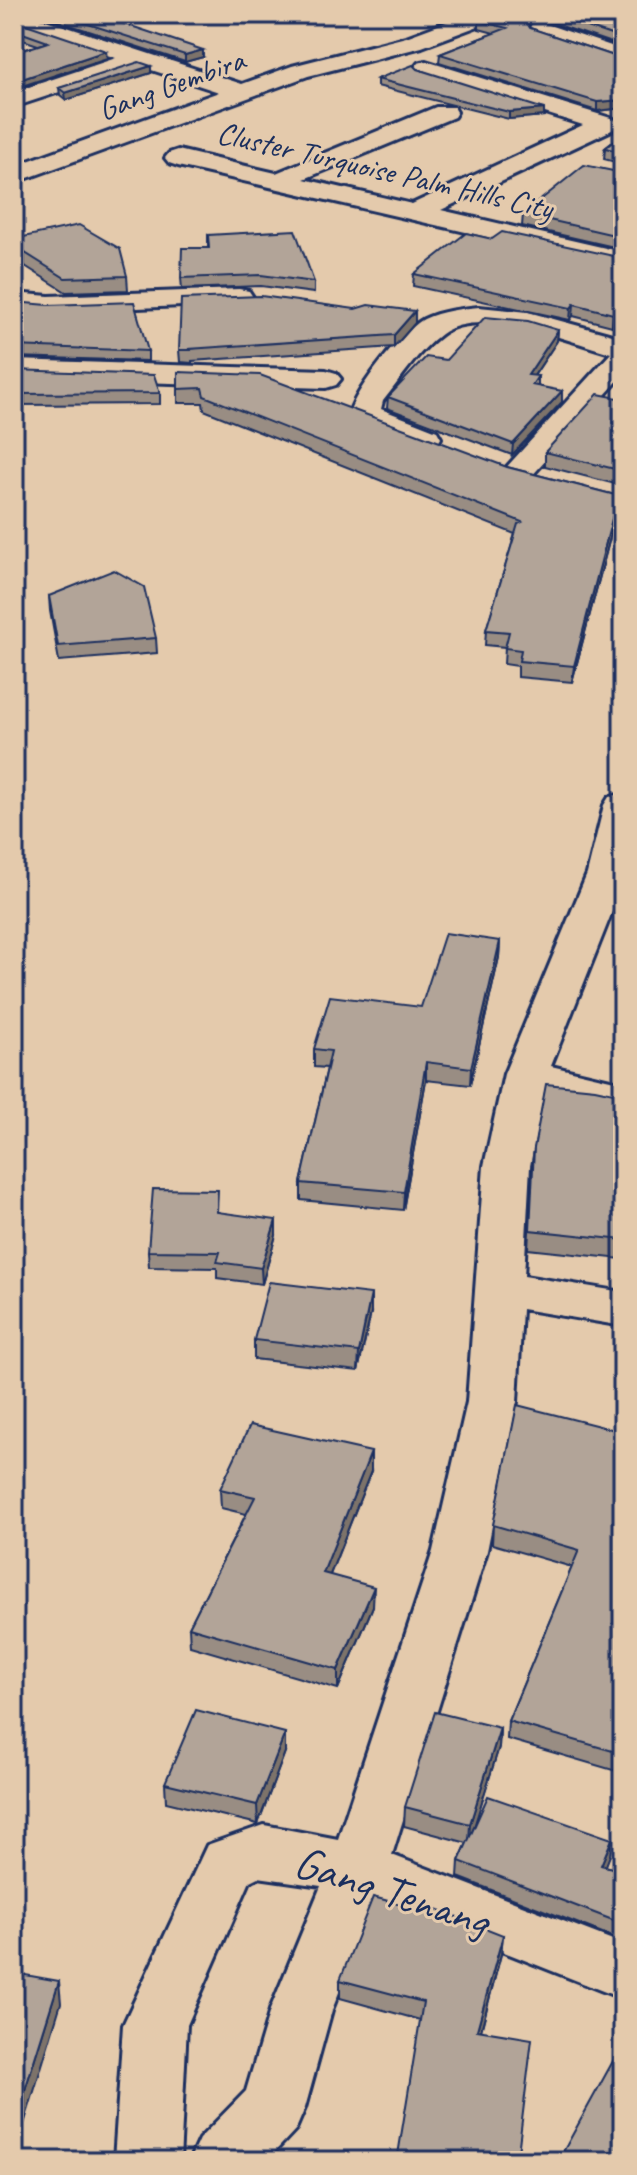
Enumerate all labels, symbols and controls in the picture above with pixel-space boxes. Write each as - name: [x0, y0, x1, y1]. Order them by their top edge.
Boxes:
- street label: Gang Gembira: [92, 38, 252, 130]
- street label: Cluster Turquoise Palm Hills City: [213, 112, 559, 230]
- street label: Gang Tenang: [287, 1832, 499, 1951]

